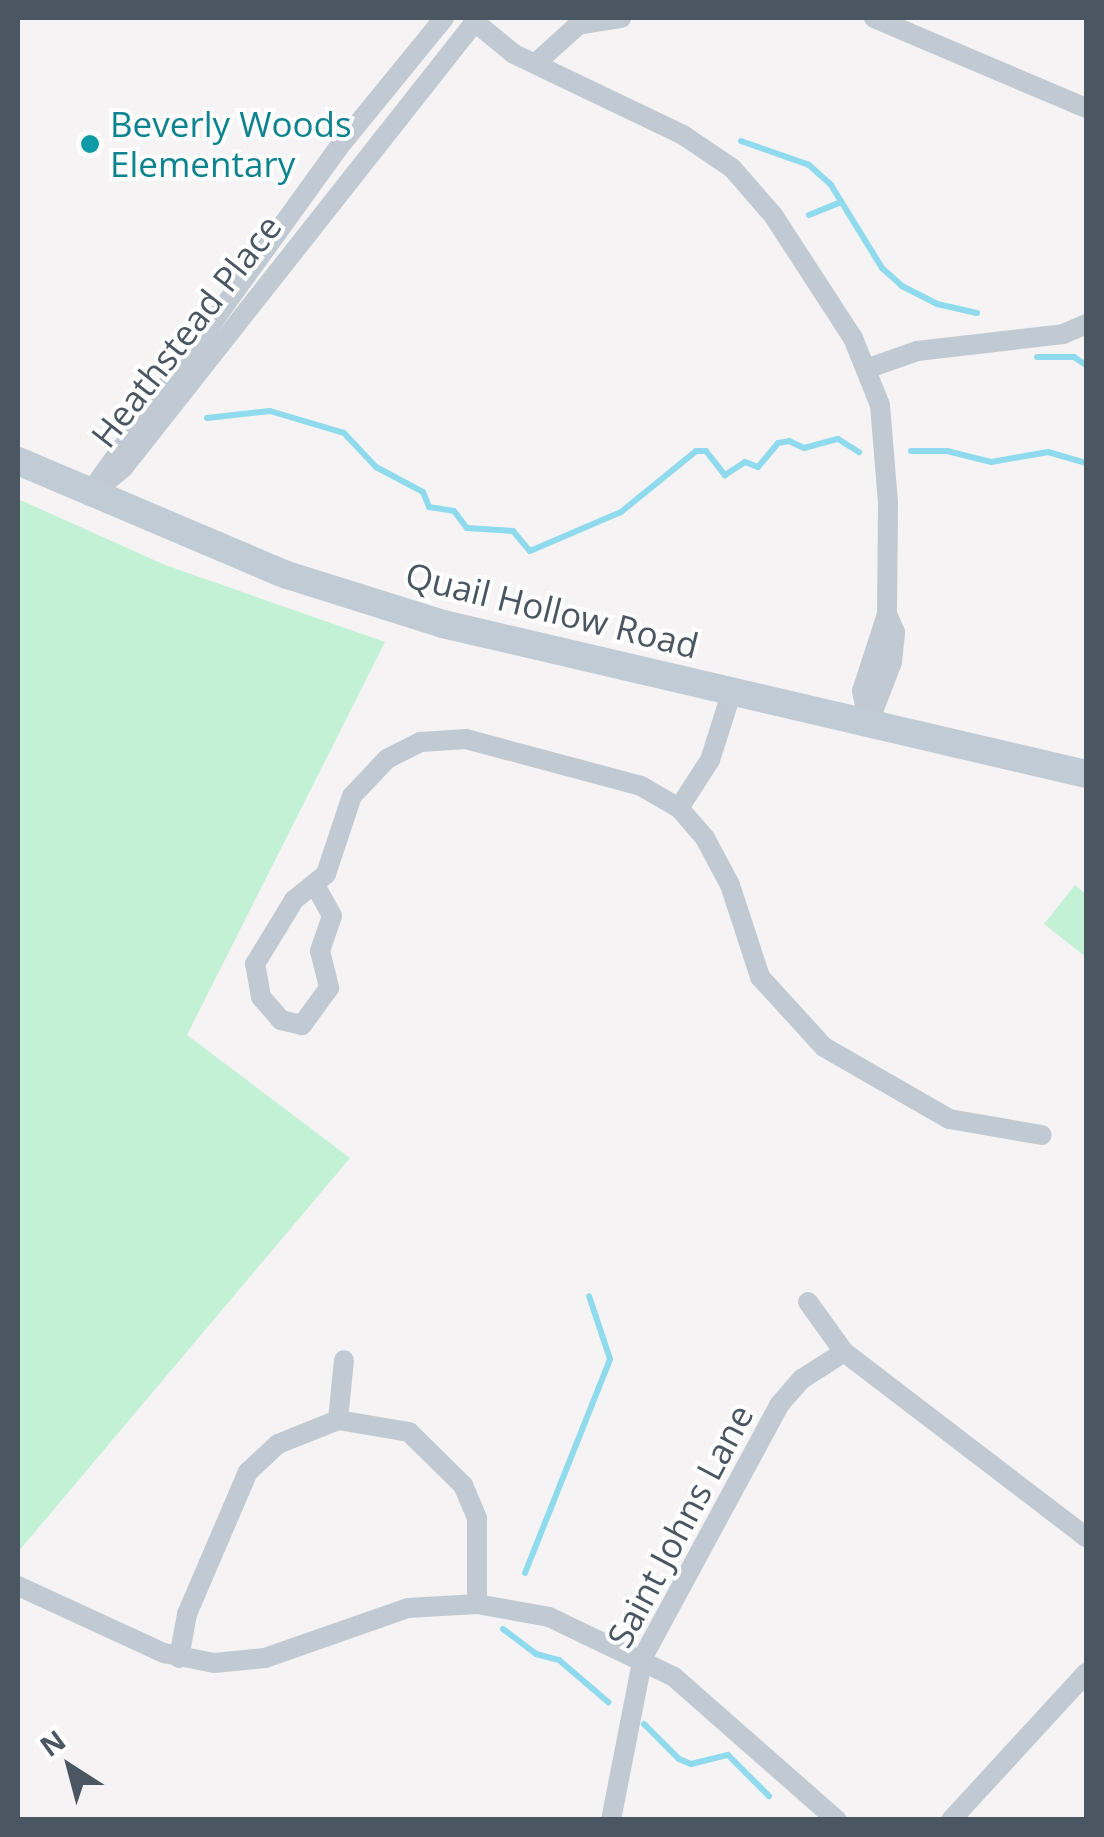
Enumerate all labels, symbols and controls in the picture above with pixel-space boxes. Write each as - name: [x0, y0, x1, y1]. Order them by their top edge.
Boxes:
- place label: Beverly Woods Elementary: [110, 103, 352, 185]
- marker: Beverly Woods Elementary: [79, 133, 101, 155]
- street label: Heathstead Place: [82, 206, 290, 456]
- street label: Quail Hollow Road: [401, 553, 703, 667]
- street label: Saint Johns Lane: [598, 1398, 762, 1654]
- north arrow: [20, 1717, 120, 1817]
- text: N: [32, 1721, 73, 1765]

